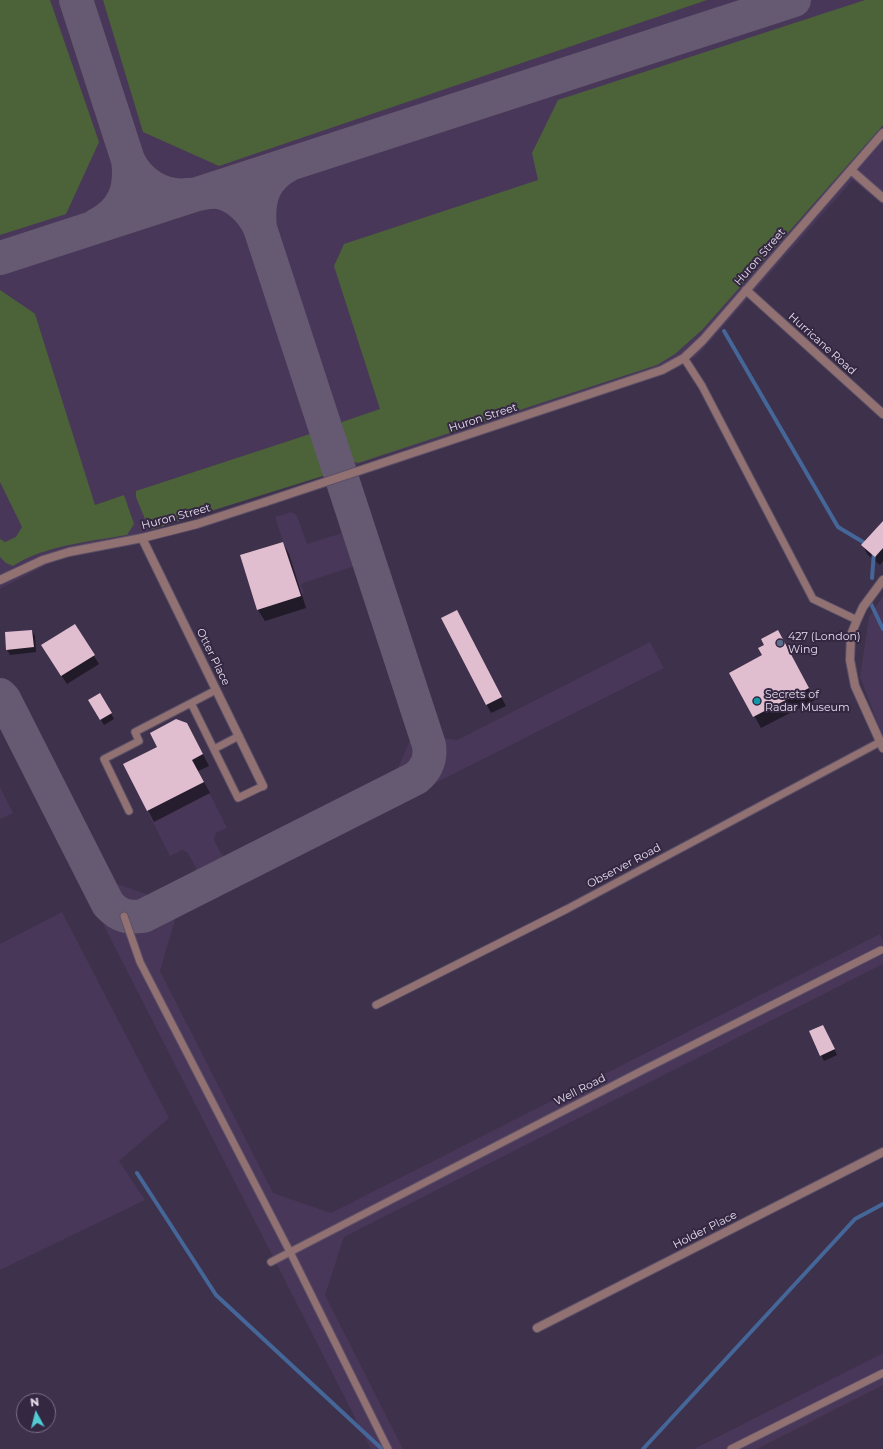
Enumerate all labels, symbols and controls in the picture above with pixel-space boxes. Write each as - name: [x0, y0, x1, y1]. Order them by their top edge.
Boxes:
- street label: Huron Street: [732, 226, 788, 288]
- street label: Hurricane Road: [785, 310, 859, 378]
- street label: Huron Street: [447, 401, 519, 435]
- street label: Huron Street: [140, 501, 212, 533]
- street label: Otter Place: [194, 626, 232, 688]
- place label: 427 (London) Wing: [788, 630, 861, 656]
- marker: 427 (London) Wing: [775, 638, 785, 648]
- place label: Secrets of Radar Museum: [765, 688, 850, 714]
- marker: Secrets of Radar Museum: [752, 696, 762, 706]
- street label: Observer Road: [585, 841, 663, 891]
- street label: Well Road: [552, 1071, 608, 1109]
- street label: Holder Place: [671, 1208, 739, 1252]
- north arrow: [16, 1393, 56, 1433]
- text: N: [29, 1395, 40, 1410]

